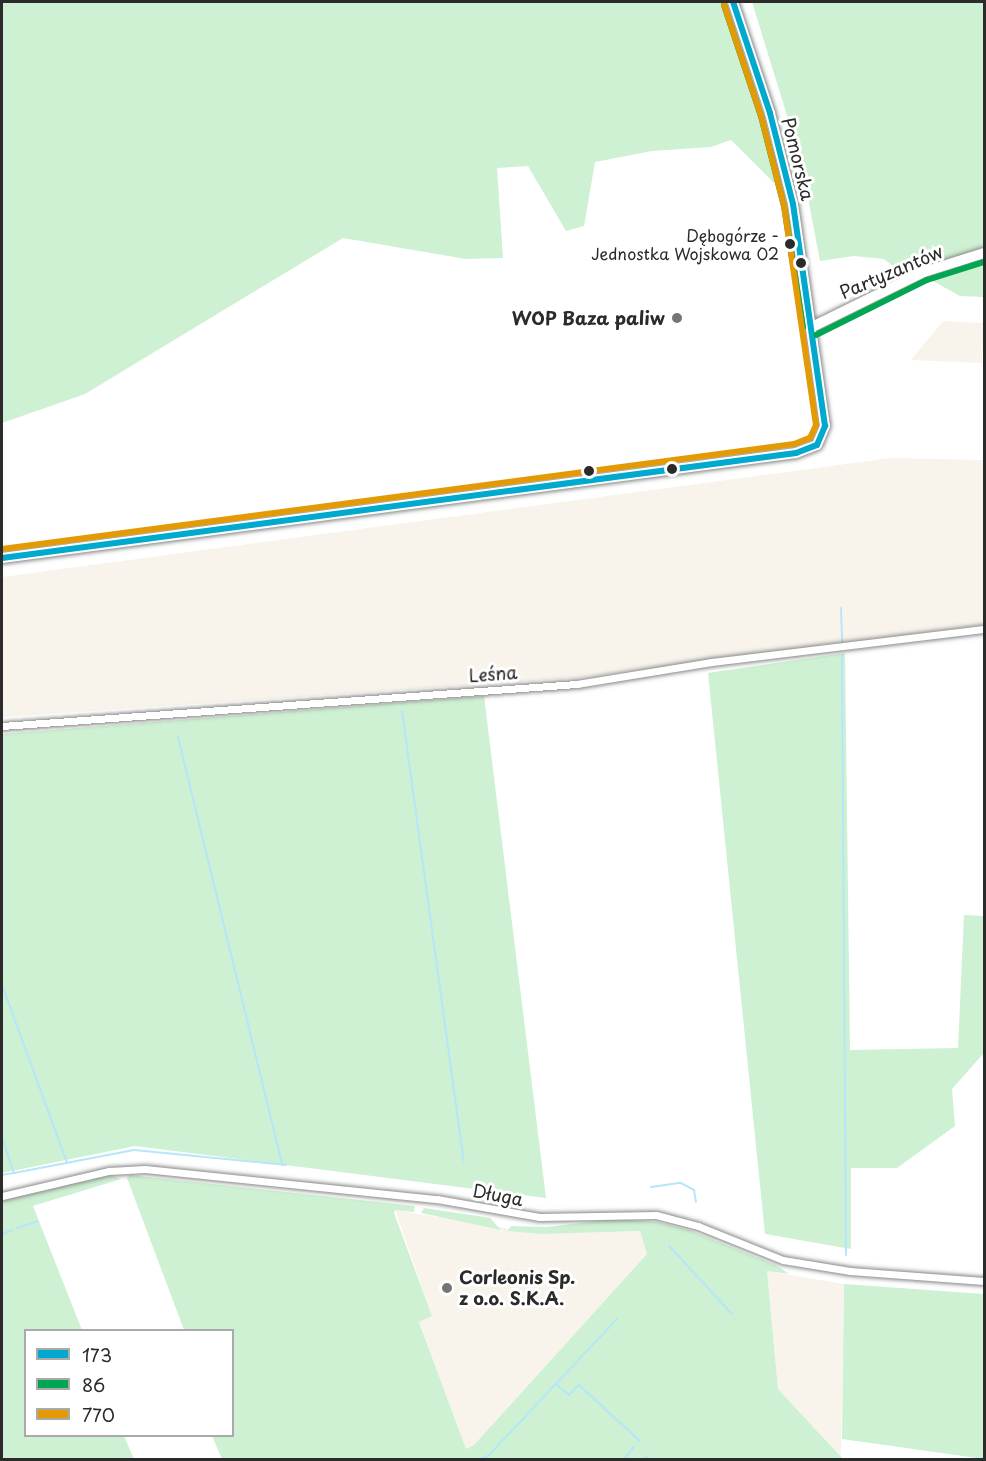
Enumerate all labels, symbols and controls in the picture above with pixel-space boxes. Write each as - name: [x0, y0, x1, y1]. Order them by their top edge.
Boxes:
- street label: Pomorska: [777, 115, 819, 203]
- place label: Dębogórze - Jednostka Wojskowa 02: [591, 225, 779, 263]
- marker: Dębogórze - Jednostka Wojskowa 02: [784, 238, 796, 250]
- street label: Partyzantów: [836, 241, 946, 303]
- unlabelled marker: [795, 257, 807, 269]
- place label: WOP Baza paliw: [511, 307, 665, 329]
- marker: WOP Baza paliw: [670, 311, 684, 325]
- unlabelled marker: [666, 463, 678, 475]
- unlabelled marker: [583, 465, 595, 477]
- street label: Leśna: [468, 662, 518, 686]
- street label: Długa: [471, 1180, 525, 1210]
- place label: Corleonis Sp. z o.o. S.K.A.: [459, 1267, 576, 1310]
- marker: Corleonis Sp. z o.o. S.K.A.: [440, 1281, 454, 1295]
- legend: [24, 1329, 234, 1437]
- text: 173: [82, 1341, 112, 1368]
- text: 86: [82, 1371, 105, 1398]
- text: 770: [82, 1401, 115, 1428]

